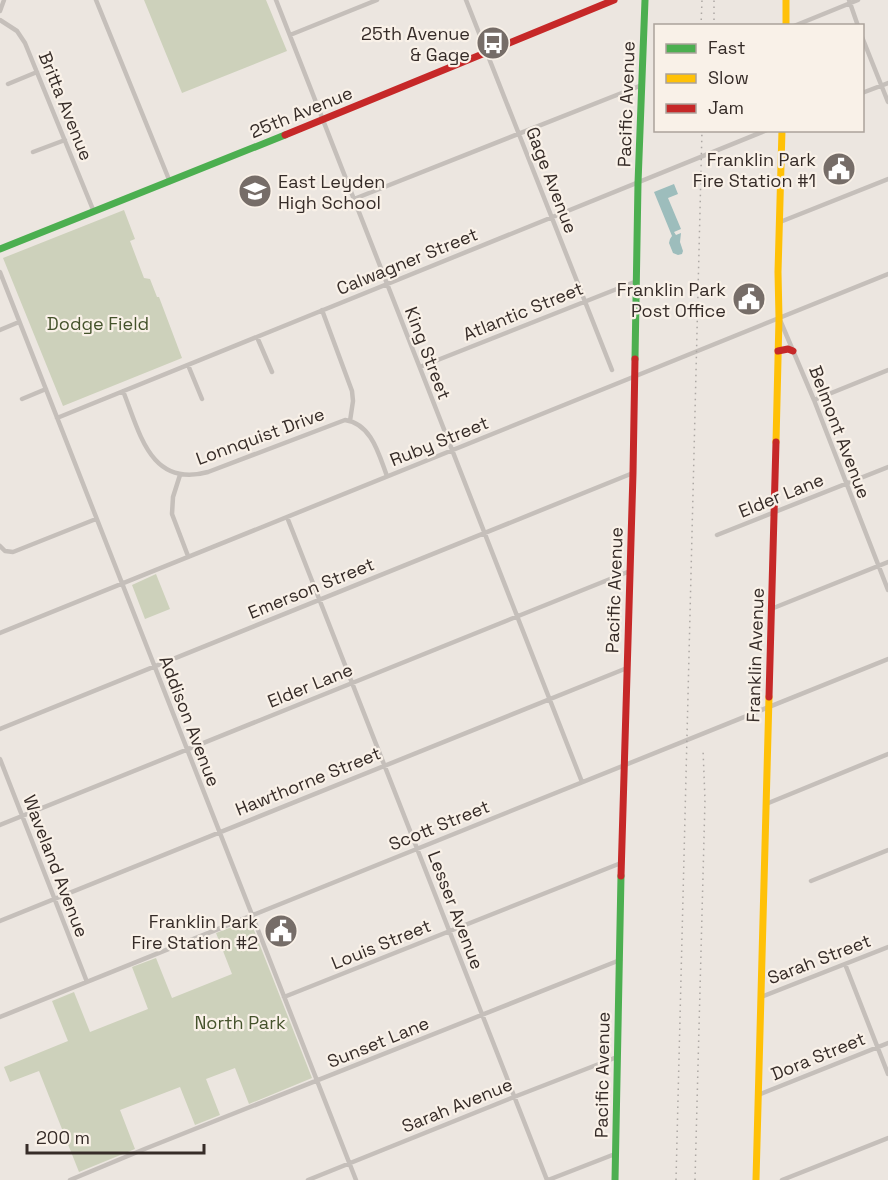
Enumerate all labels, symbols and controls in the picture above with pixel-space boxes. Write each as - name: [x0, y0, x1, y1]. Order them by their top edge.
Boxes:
- place label: 25th Avenue & Gage: [361, 22, 470, 66]
- legend: [654, 24, 864, 132]
- bus stop icon: 25th Avenue & Gage: [475, 25, 511, 61]
- text: Fast: [708, 36, 745, 59]
- street label: Pacific Avenue: [612, 40, 640, 168]
- street label: Britta Avenue: [34, 48, 98, 164]
- text: Slow: [708, 66, 749, 89]
- street label: 25th Avenue: [246, 81, 356, 143]
- text: Jam: [708, 96, 744, 119]
- street label: Gage Avenue: [521, 124, 583, 236]
- place label: Franklin Park Fire Station #1: [693, 148, 816, 192]
- public building icon: Franklin Park Fire Station #1: [821, 151, 857, 187]
- place label: East Leyden High School: [278, 170, 385, 214]
- school or university icon: East Leyden High School: [237, 173, 273, 209]
- street label: Calwagner Street: [333, 222, 481, 300]
- street label: Atlantic Street: [459, 276, 587, 346]
- place label: Franklin Park Post Office: [617, 278, 726, 322]
- public building icon: Franklin Park Post Office: [731, 281, 767, 317]
- street label: King Street: [400, 303, 456, 403]
- park label: Dodge Field: [47, 312, 149, 335]
- street label: Belmont Avenue: [804, 362, 876, 502]
- street label: Lonnquist Drive: [193, 402, 327, 470]
- street label: Ruby Street: [386, 411, 492, 471]
- street label: Elder Lane: [735, 467, 827, 523]
- street label: Pacific Avenue: [600, 526, 628, 654]
- street label: Emerson Street: [244, 552, 378, 624]
- street label: Franklin Avenue: [741, 587, 769, 723]
- street label: Addison Avenue: [154, 652, 226, 790]
- street label: Elder Lane: [264, 657, 356, 713]
- street label: Hawthorne Street: [232, 741, 384, 821]
- street label: Waveland Avenue: [18, 791, 94, 941]
- street label: Scott Street: [385, 794, 493, 856]
- street label: Lesser Avenue: [423, 848, 489, 972]
- place label: Franklin Park Fire Station #2: [131, 910, 258, 954]
- public building icon: Franklin Park Fire Station #2: [263, 913, 299, 949]
- street label: Louis Street: [328, 914, 434, 974]
- street label: Sarah Street: [764, 929, 874, 989]
- park label: North Park: [194, 1011, 286, 1034]
- street label: Sunset Lane: [324, 1011, 432, 1073]
- street label: Pacific Avenue: [589, 1012, 615, 1138]
- street label: Dora Street: [768, 1027, 868, 1085]
- street label: Sarah Avenue: [398, 1072, 516, 1138]
- scale bar: [27, 1117, 204, 1155]
- text: 200 m: [36, 1126, 90, 1149]

